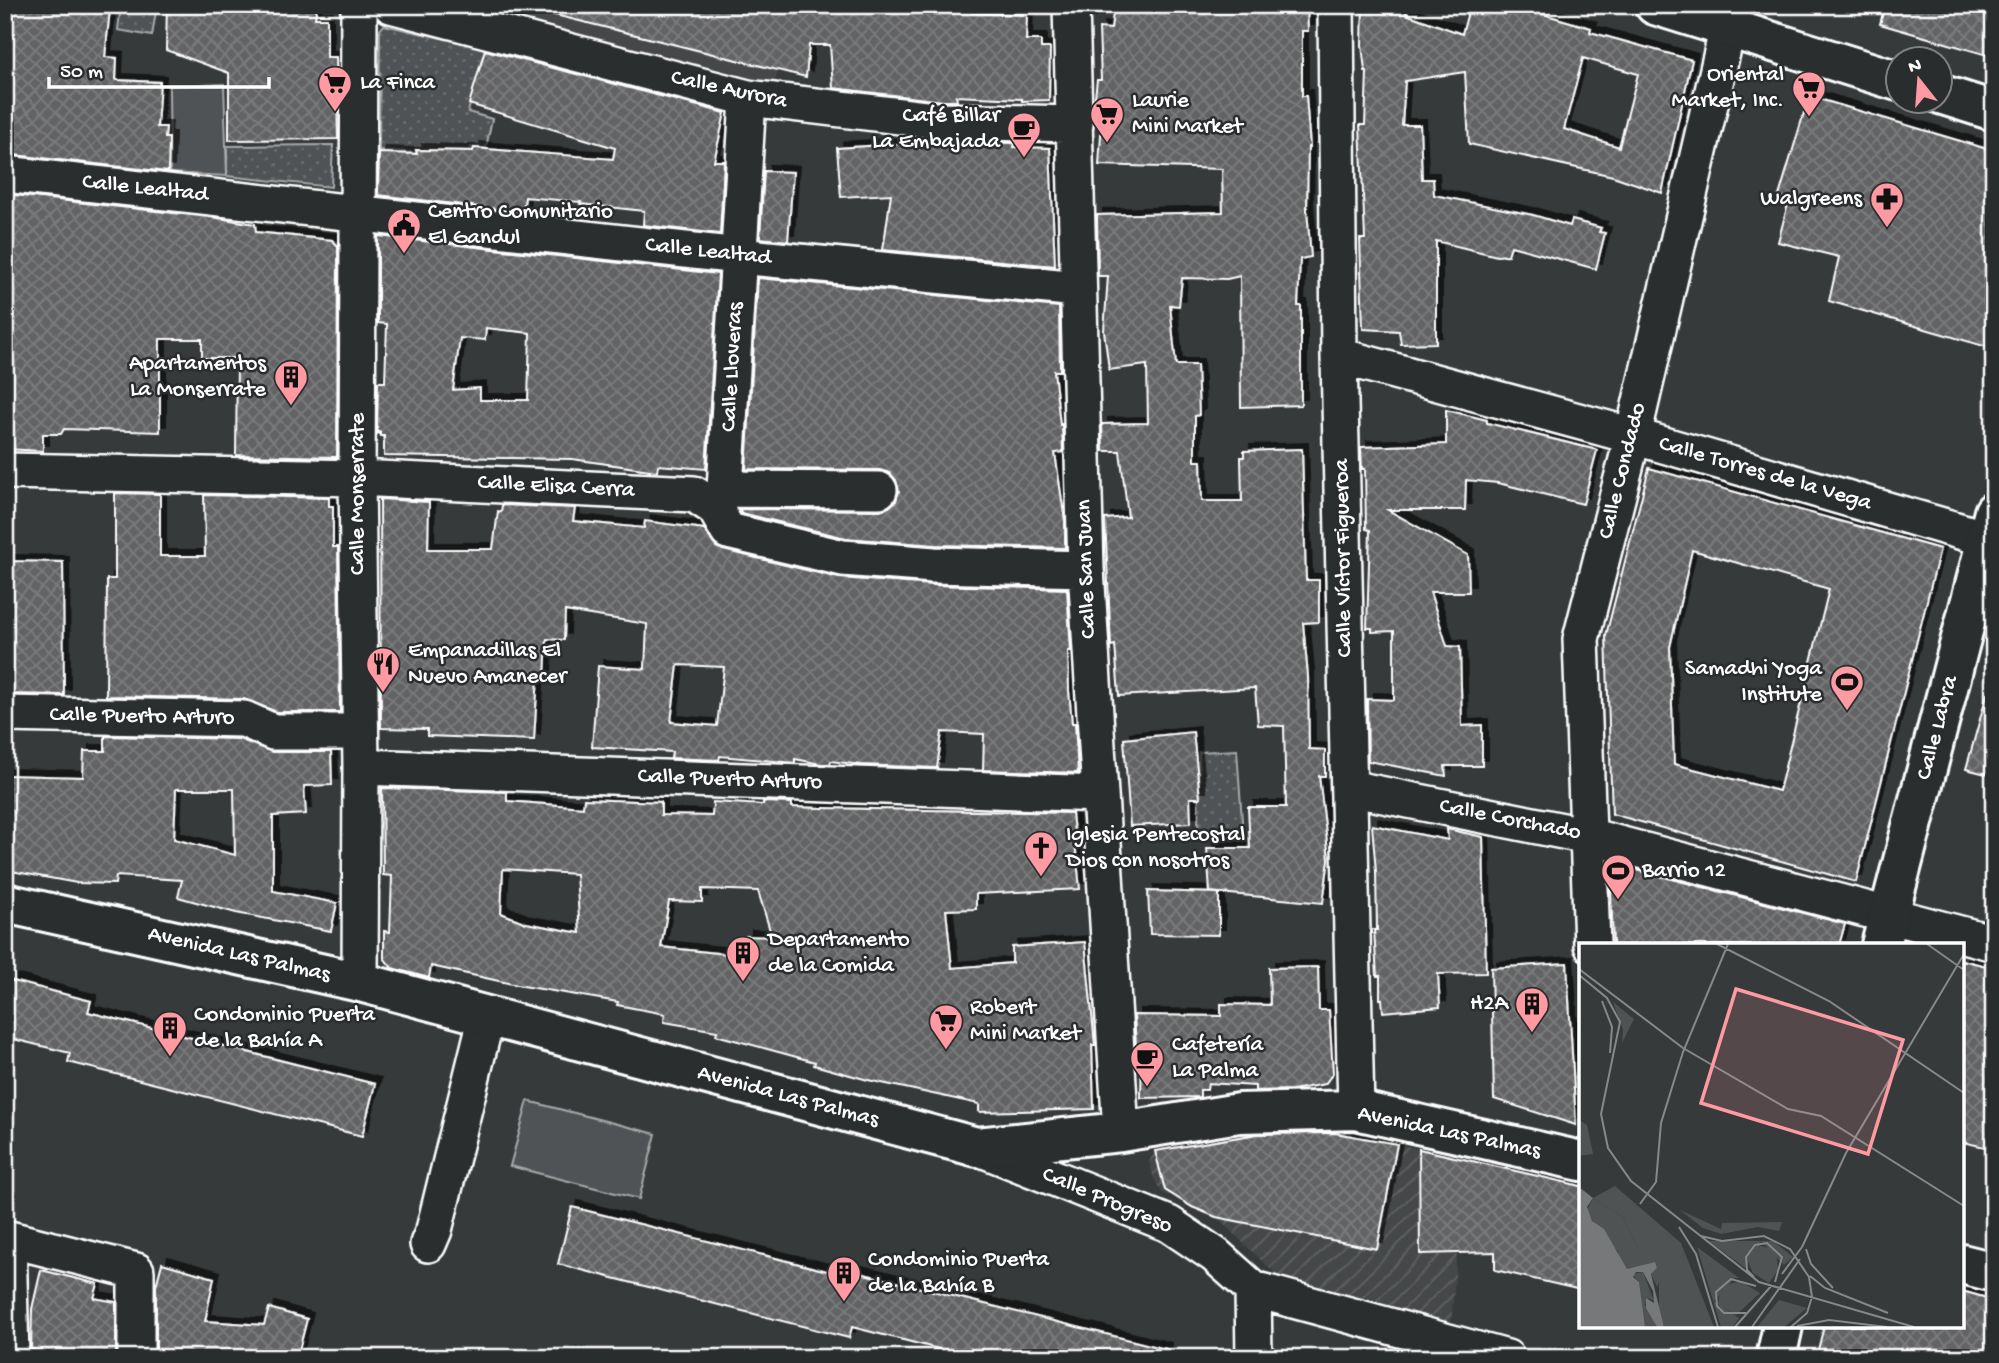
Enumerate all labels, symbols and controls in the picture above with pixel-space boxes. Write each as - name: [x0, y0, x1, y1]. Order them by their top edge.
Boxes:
- scale bar: [49, 46, 270, 90]
- north arrow: [1884, 46, 1954, 116]
- text: N: [1906, 54, 1924, 80]
- text: 50 m: [60, 61, 103, 86]
- place label: Oriental Market, Inc.: [1671, 62, 1784, 115]
- supermarket icon: La Finca: [316, 64, 354, 113]
- street label: Calle Aurora: [668, 65, 791, 116]
- supermarket icon: Oriental Market, Inc.: [1790, 69, 1828, 118]
- place label: La Finca: [360, 70, 436, 97]
- place label: Laurie Mini Market: [1132, 88, 1244, 141]
- supermarket icon: Laurie Mini Market: [1088, 95, 1126, 144]
- place label: Café Billar La Embajada: [872, 103, 1002, 156]
- cafe icon: Café Billar La Embajada: [1005, 110, 1043, 159]
- street label: Calle Lealtad: [81, 169, 211, 209]
- pharmacy icon: Walgreens: [1868, 180, 1906, 229]
- place label: Walgreens: [1760, 186, 1863, 213]
- place label: Centro Comunitario El Gandul: [428, 199, 613, 252]
- public building icon: Centro Comunitario El Gandul: [385, 206, 423, 255]
- street label: Calle Lealtad: [644, 232, 774, 272]
- street label: Calle Lloveras: [716, 301, 750, 432]
- place label: Apartamentos La Monserrate: [129, 351, 267, 404]
- building icon: Apartamentos La Monserrate: [272, 358, 310, 407]
- street label: Calle Condado: [1593, 400, 1653, 542]
- street label: Calle Monserrate: [345, 412, 372, 575]
- street label: Calle Torres de la Vega: [1655, 431, 1876, 518]
- street label: Calle Víctor Figueroa: [1329, 457, 1359, 658]
- street label: Calle Elisa Cerra: [477, 469, 636, 505]
- street label: Calle San Juan: [1071, 499, 1103, 639]
- place label: Empanadillas El Nuevo Amanecer: [408, 638, 568, 691]
- restaurant icon: Empanadillas El Nuevo Amanecer: [364, 645, 402, 694]
- place label: Samadhi Yoga Institute: [1685, 656, 1823, 709]
- sports icon: Samadhi Yoga Institute: [1828, 663, 1866, 712]
- street label: Calle Labra: [1911, 672, 1965, 783]
- street label: Calle Puerto Arturo: [49, 702, 235, 732]
- street label: Calle Puerto Arturo: [637, 763, 823, 797]
- street label: Calle Corchado: [1437, 793, 1583, 847]
- place label: Iglesia Pentecostal Dios con nosotros: [1064, 822, 1245, 875]
- church icon: Iglesia Pentecostal Dios con nosotros: [1022, 829, 1060, 878]
- sports icon: Barrio 12: [1599, 852, 1637, 901]
- place label: Barrio 12: [1641, 858, 1726, 885]
- street label: Avenida Las Palmas: [145, 921, 333, 989]
- place label: Departamento de la Comida: [766, 927, 910, 980]
- building icon: Departamento de la Comida: [724, 934, 762, 983]
- inset map: [1579, 943, 1964, 1328]
- building icon: H2A: [1513, 985, 1551, 1034]
- place label: H2A: [1470, 991, 1509, 1018]
- place label: Robert Mini Market: [970, 995, 1082, 1048]
- place label: Condominio Puerta de la Bahía A: [194, 1002, 376, 1055]
- supermarket icon: Robert Mini Market: [927, 1002, 965, 1051]
- building icon: Condominio Puerta de la Bahía A: [151, 1009, 189, 1058]
- place label: Cafetería La Palma: [1172, 1032, 1265, 1085]
- cafe icon: Cafetería La Palma: [1128, 1039, 1166, 1088]
- street label: Avenida Las Palmas: [694, 1060, 882, 1134]
- street label: Avenida Las Palmas: [1355, 1100, 1543, 1166]
- street label: Calle Progreso: [1038, 1161, 1176, 1241]
- place label: Condominio Puerta de la Bahía B: [868, 1247, 1050, 1300]
- building icon: Condominio Puerta de la Bahía B: [825, 1254, 863, 1303]

